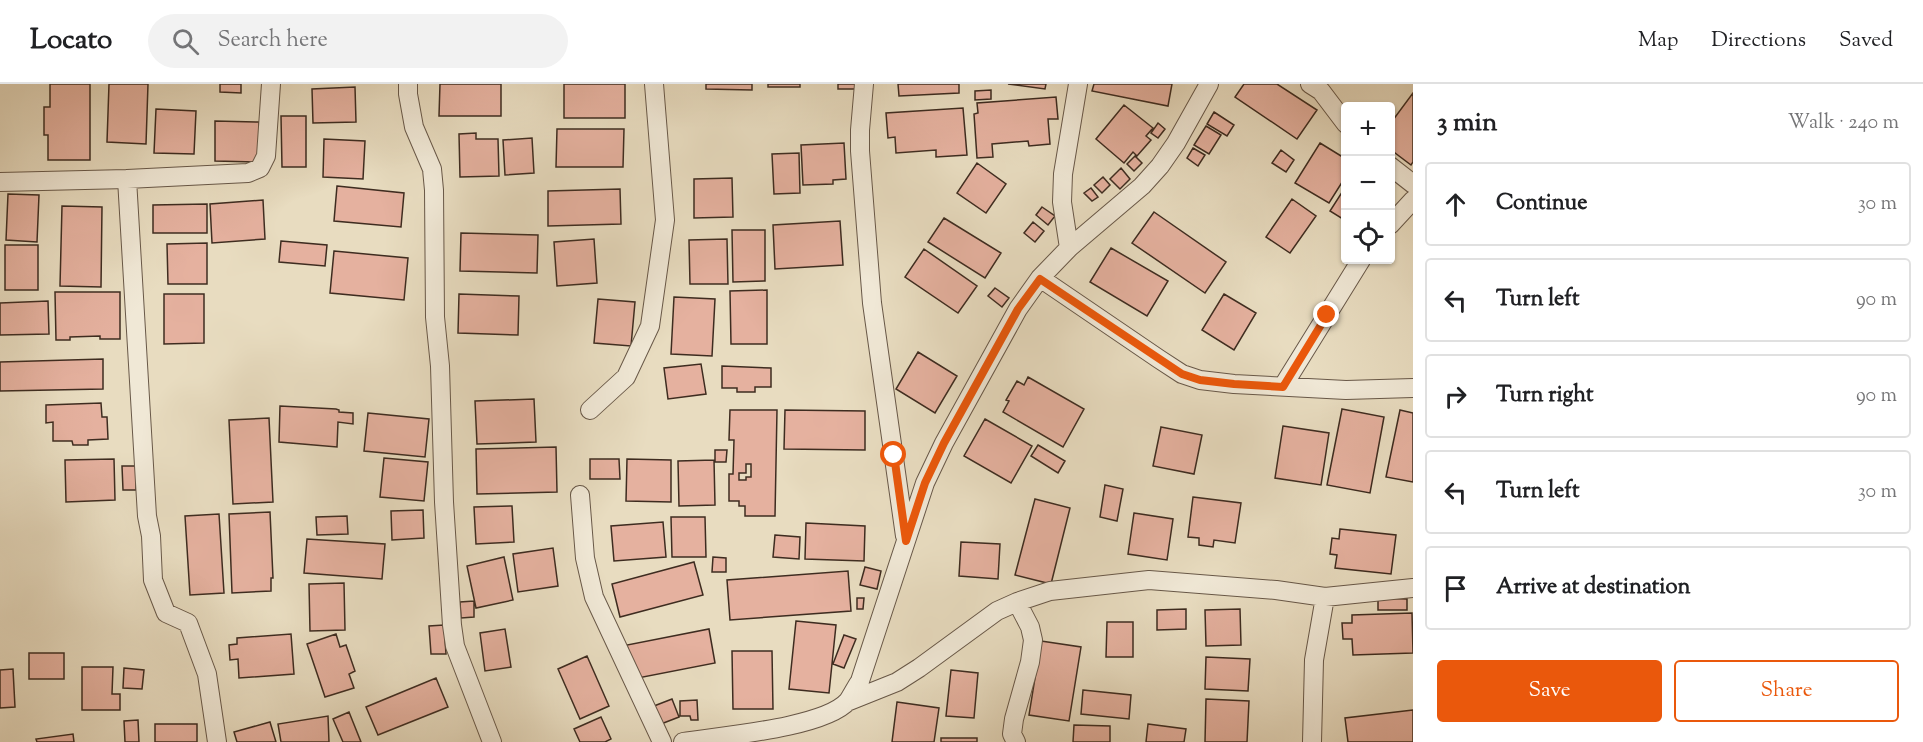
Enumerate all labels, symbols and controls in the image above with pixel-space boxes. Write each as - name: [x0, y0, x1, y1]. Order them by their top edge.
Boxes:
- search box: [148, 14, 568, 68]
- text: Locato: [30, 21, 112, 61]
- icon: search: [169, 25, 202, 58]
- text: Search here: [217, 25, 328, 57]
- text: Map: [1638, 26, 1678, 56]
- text: Directions: [1711, 26, 1806, 56]
- text: Saved: [1839, 26, 1893, 56]
- map controls: [1341, 102, 1395, 264]
- button: +: [1341, 102, 1395, 156]
- text: 3 min: [1437, 105, 1497, 142]
- text: Walk · 240 m: [1788, 109, 1899, 138]
- button: −: [1341, 156, 1395, 210]
- icon: ahead: [1439, 188, 1472, 221]
- text: Continue: [1496, 188, 1587, 220]
- text: 30 m: [1858, 190, 1897, 219]
- button: locate: [1341, 210, 1395, 264]
- icon: left: [1439, 284, 1472, 317]
- text: Turn left: [1496, 284, 1579, 316]
- text: 90 m: [1856, 286, 1897, 315]
- route end: [1313, 301, 1339, 327]
- icon: right: [1439, 380, 1472, 413]
- text: Turn right: [1496, 380, 1593, 412]
- text: 90 m: [1856, 382, 1897, 411]
- route start: [880, 441, 906, 467]
- icon: left: [1439, 476, 1472, 509]
- text: Turn left: [1496, 476, 1579, 508]
- text: 30 m: [1858, 478, 1897, 507]
- icon: arrive: [1439, 572, 1472, 605]
- text: Arrive at destination: [1496, 572, 1691, 604]
- button: Save: [1437, 660, 1662, 722]
- button: Share: [1674, 660, 1899, 722]

